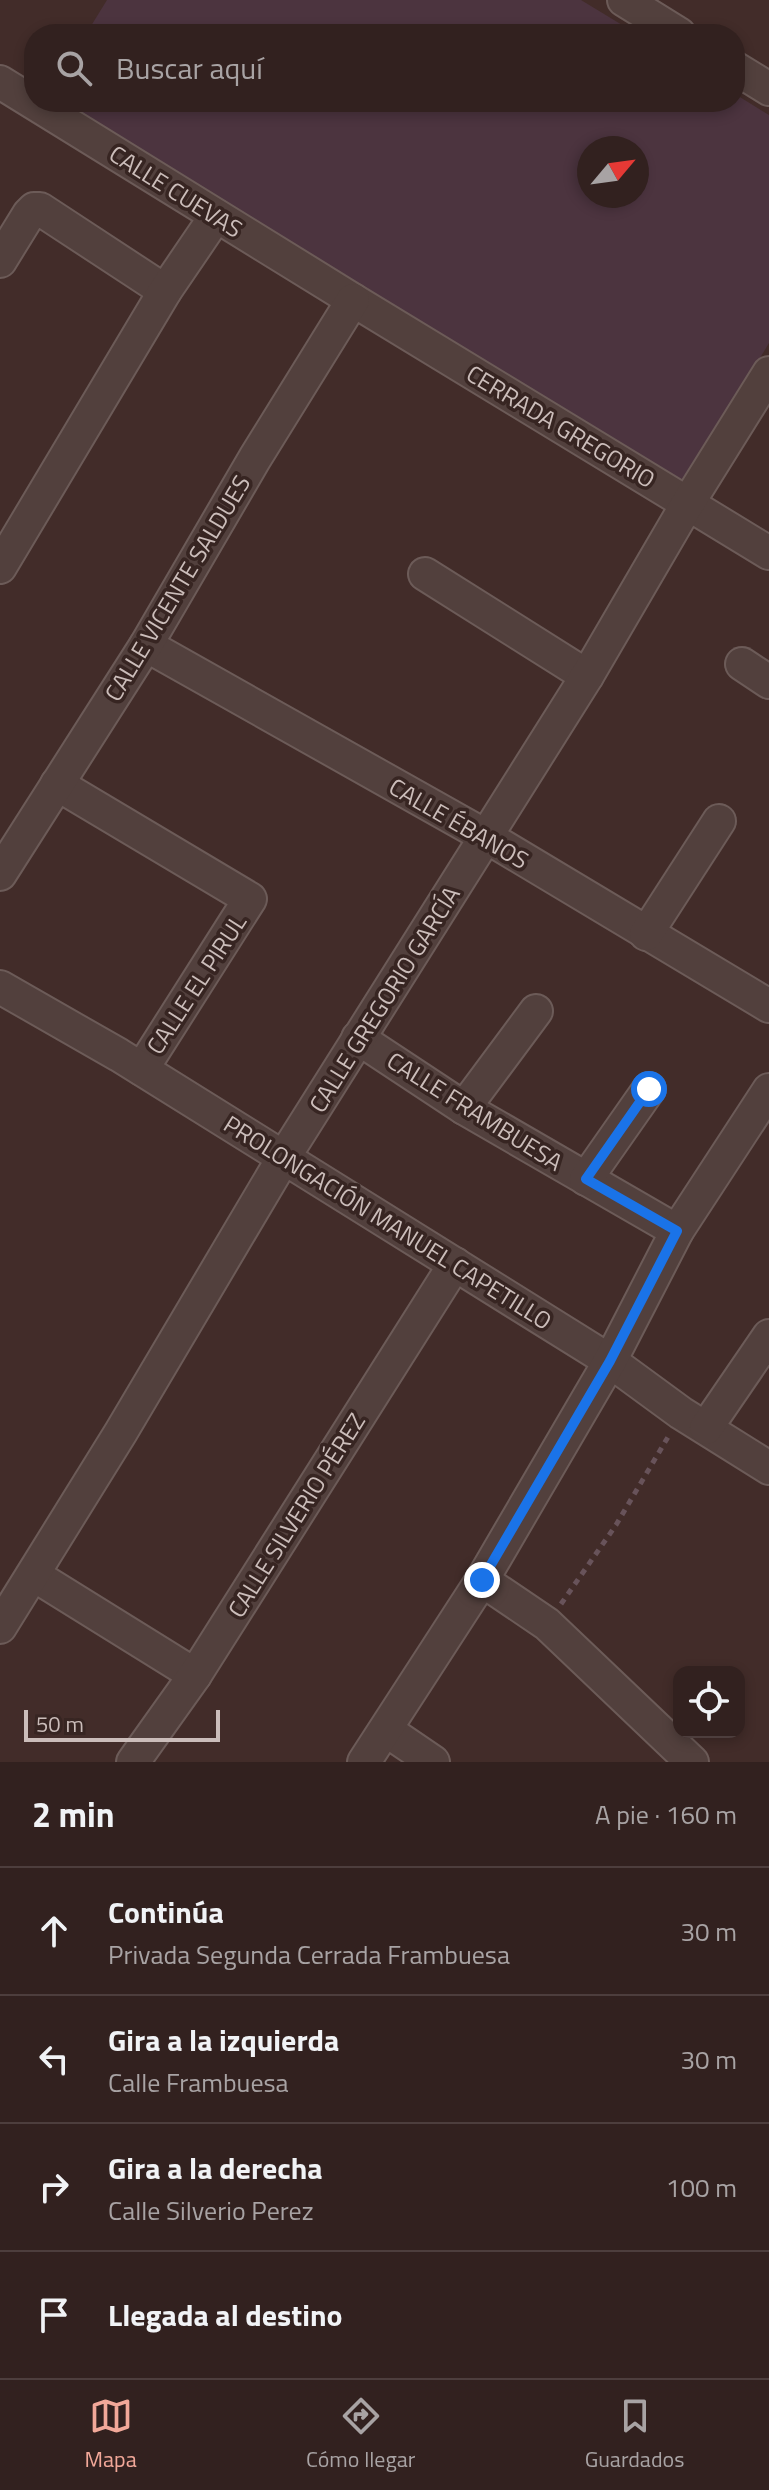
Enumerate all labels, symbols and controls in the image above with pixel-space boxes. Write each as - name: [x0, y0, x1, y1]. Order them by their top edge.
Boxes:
- search box: [24, 24, 745, 112]
- text: Buscar aquí: [116, 45, 263, 91]
- icon: search: [52, 46, 96, 90]
- street label: CALLE CUEVAS: [102, 136, 250, 246]
- north arrow: [577, 136, 649, 208]
- street label: CERRADA GREGORIO: [460, 355, 662, 497]
- street label: CALLE VICENTE SALDUES: [95, 468, 259, 708]
- street label: CALLE ÉBANOS: [382, 768, 536, 878]
- street label: CALLE GREGORIO GARCÍA: [300, 879, 468, 1119]
- street label: CALLE EL PIRUL: [137, 906, 255, 1061]
- street label: CALLE FRAMBUESA: [380, 1042, 570, 1180]
- route start: [631, 1071, 667, 1107]
- street label: PROLONGACIÓN MANUEL CAPETILLO: [217, 1106, 559, 1338]
- street label: CALLE SILVERIO PÉREZ: [218, 1406, 374, 1624]
- route end: [464, 1562, 500, 1598]
- map controls: [673, 1666, 745, 1738]
- button: locate: [673, 1666, 745, 1738]
- scale bar: [24, 1706, 220, 1742]
- text: 50 m: [36, 1707, 84, 1741]
- text: 2 min: [32, 1788, 115, 1840]
- text: A pie · 160 m: [595, 1795, 737, 1834]
- text: Continúa: [108, 1889, 224, 1935]
- icon: ahead: [32, 1909, 76, 1953]
- text: 30 m: [680, 1912, 737, 1951]
- text: Privada Segunda Cerrada Frambuesa: [108, 1935, 510, 1974]
- text: Gira a la izquierda: [108, 2017, 339, 2063]
- icon: left: [32, 2037, 76, 2081]
- text: 30 m: [680, 2040, 737, 2079]
- text: Calle Frambuesa: [108, 2063, 289, 2102]
- text: Gira a la derecha: [108, 2145, 323, 2191]
- icon: right: [32, 2165, 76, 2209]
- text: 100 m: [666, 2168, 737, 2207]
- text: Calle Silverio Perez: [108, 2191, 314, 2230]
- text: Llegada al destino: [108, 2292, 342, 2338]
- icon: arrive: [32, 2293, 76, 2337]
- tab: Mapa: [85, 2394, 137, 2476]
- tab: Cómo llegar: [306, 2394, 415, 2476]
- tab: Guardados: [585, 2394, 684, 2476]

